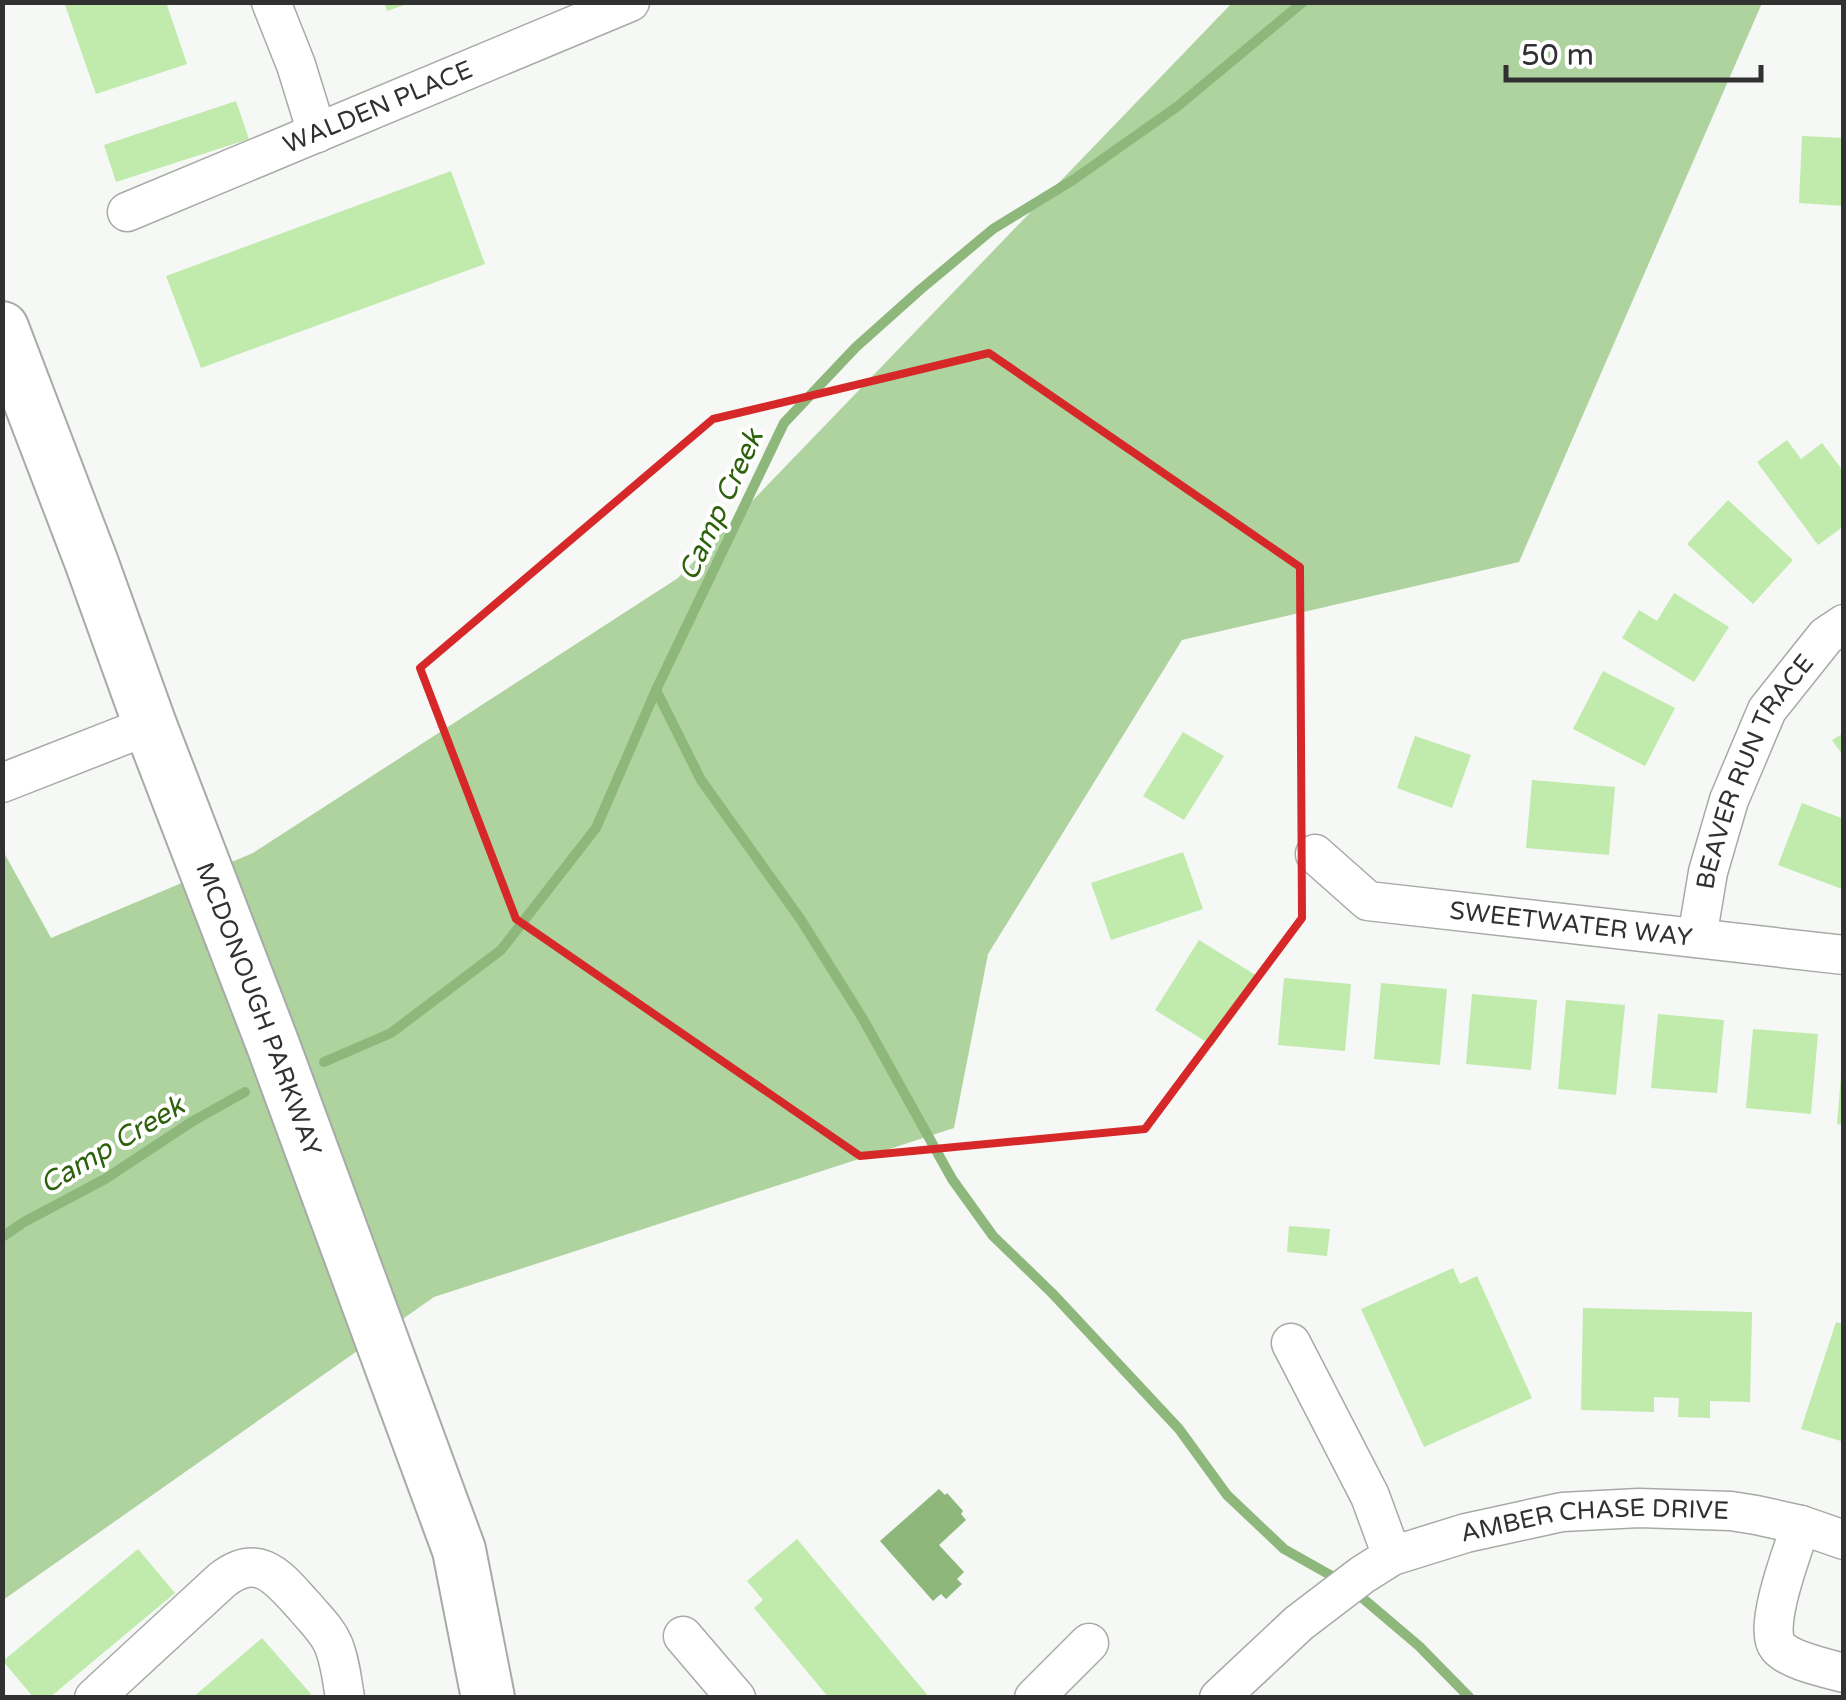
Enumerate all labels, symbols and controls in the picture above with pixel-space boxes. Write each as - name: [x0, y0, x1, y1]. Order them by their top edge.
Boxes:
- scale bar: [1506, 20, 1761, 82]
- text: 50 m: [1521, 37, 1594, 74]
- street label: WALDEN PLACE: [279, 54, 477, 160]
- water label: Camp Creek: [671, 423, 771, 586]
- street label: BEAVER RUN TRACE: [1690, 649, 1820, 891]
- street label: MCDONOUGH PARKWAY: [189, 858, 328, 1160]
- street label: SWEETWATER WAY: [1448, 895, 1694, 953]
- water label: Camp Creek: [34, 1088, 192, 1201]
- street label: AMBER CHASE DRIVE: [1458, 1493, 1729, 1549]

